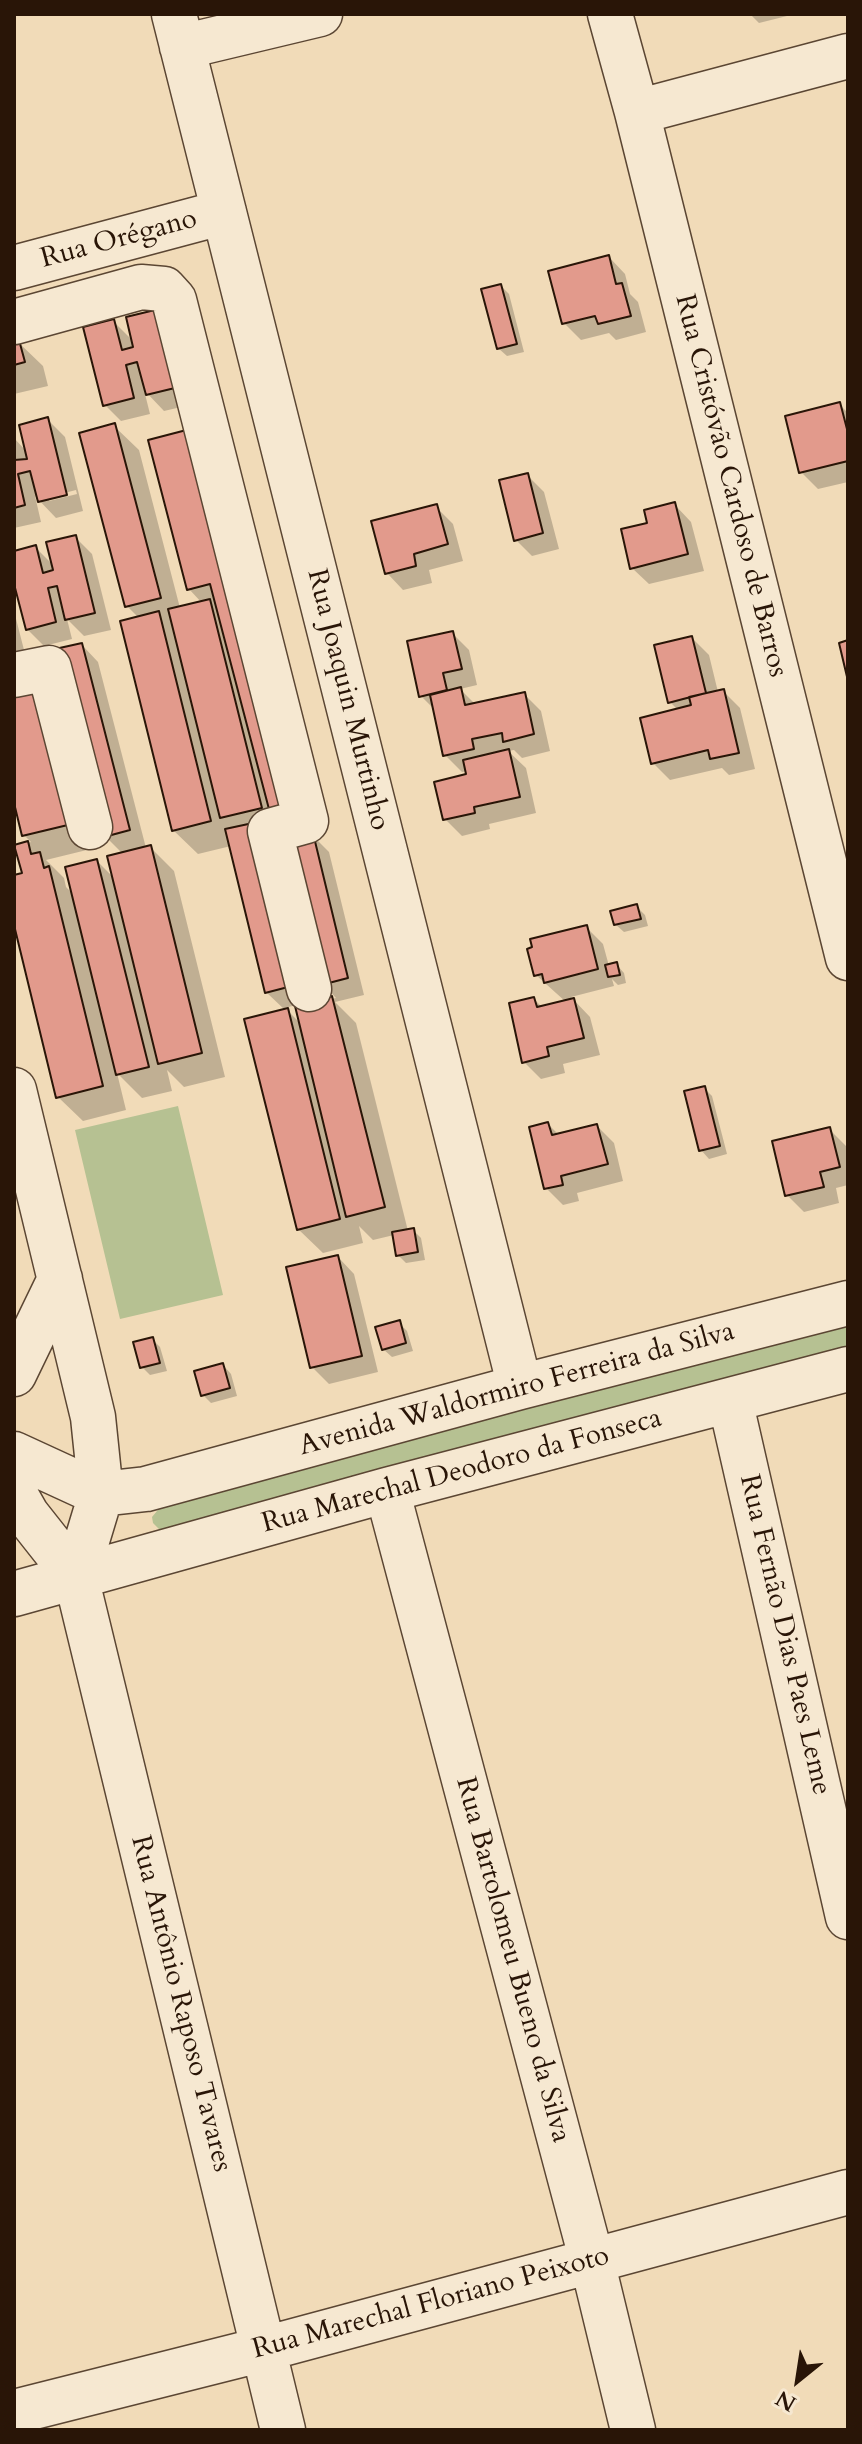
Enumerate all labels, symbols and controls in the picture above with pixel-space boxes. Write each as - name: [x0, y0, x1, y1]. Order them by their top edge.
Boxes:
- street label: Rua Orégano: [37, 203, 201, 277]
- street label: Rua Cristóvão Cardoso de Barros: [666, 291, 794, 681]
- street label: Rua Joaquin Murtinho: [298, 566, 396, 834]
- street label: Avenida Waldormiro Ferreira da Silva: [296, 1316, 738, 1464]
- street label: Rua Marechal Deodoro da Fonseca: [258, 1402, 666, 1542]
- street label: Rua Fernão Dias Paes Leme: [731, 1471, 837, 1799]
- street label: Rua Bartolomeu Bueno da Silva: [447, 1774, 577, 2146]
- street label: Rua Antônio Raposo Tavares: [122, 1832, 238, 2176]
- street label: Rua Marechal Floriano Peixoto: [249, 2240, 613, 2368]
- north arrow: [758, 2340, 838, 2420]
- text: N: [770, 2383, 802, 2419]

